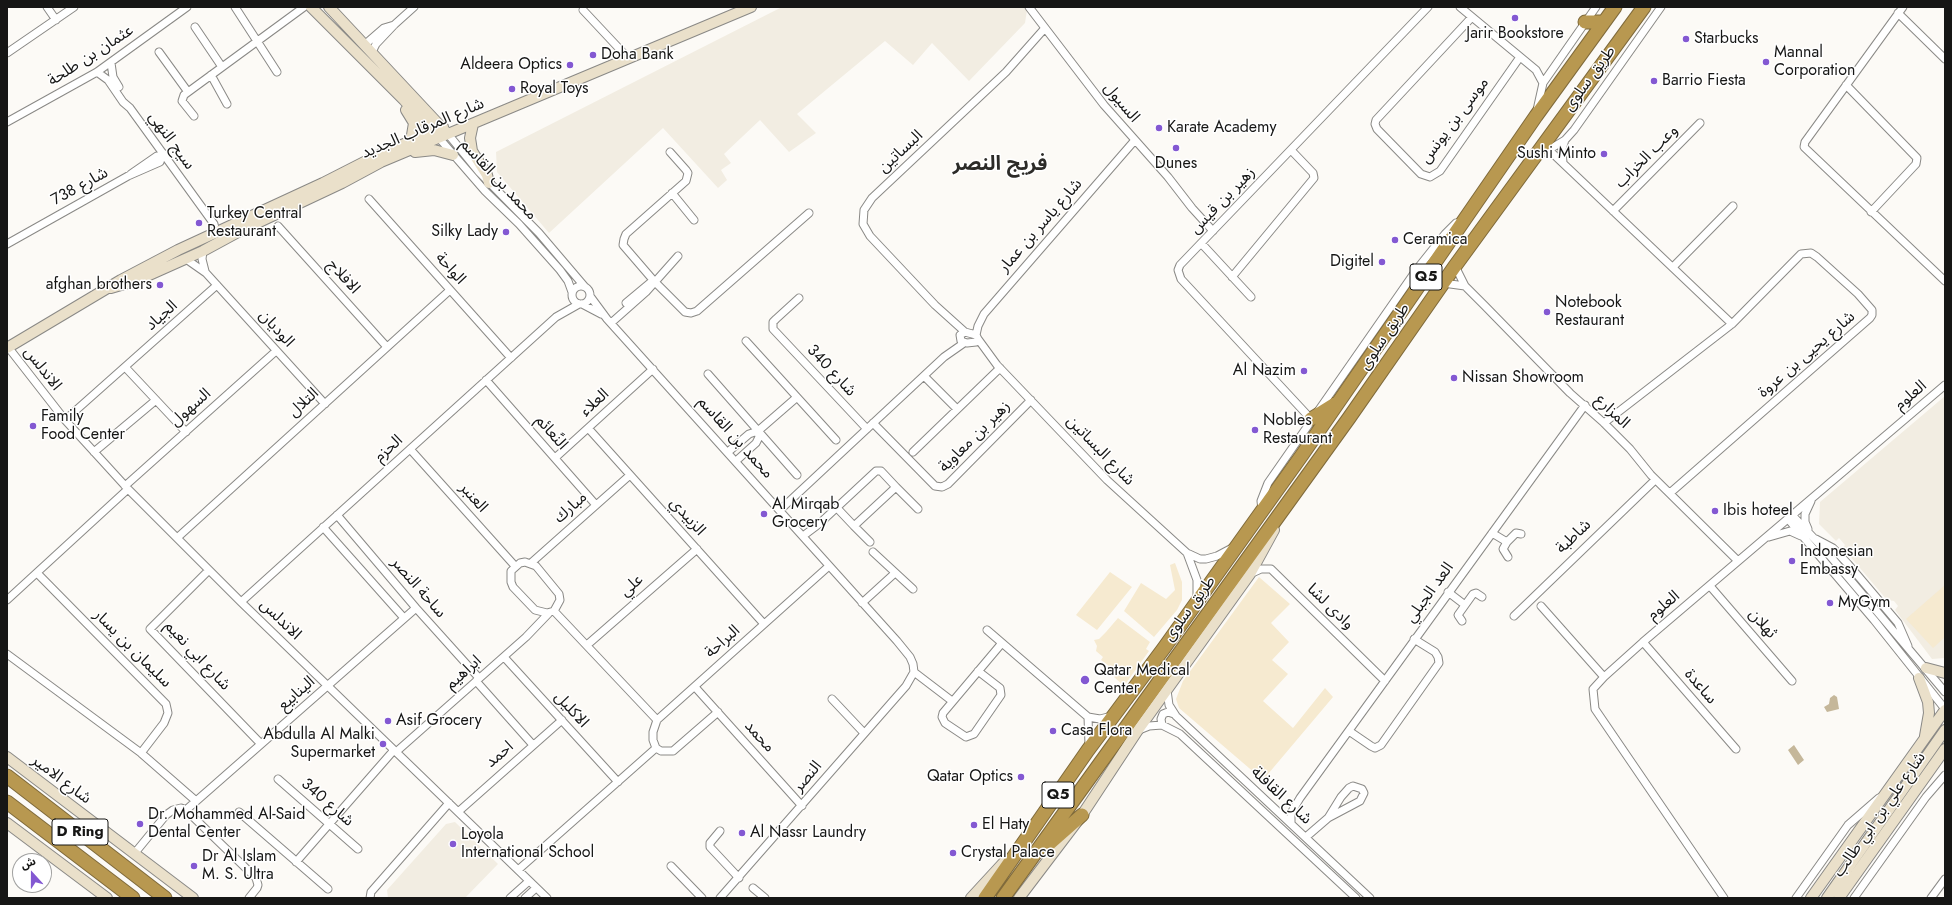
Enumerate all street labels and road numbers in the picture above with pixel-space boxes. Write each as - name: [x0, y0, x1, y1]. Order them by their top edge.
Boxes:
- street label: عثمان بن طلحة: [45, 21, 137, 91]
- street label: طريق سلوى: [1560, 43, 1620, 115]
- street label: موسى بن يونس: [1416, 74, 1494, 168]
- street label: السيول: [1099, 79, 1143, 127]
- street label: شارع المرقاب الجديد: [359, 94, 487, 164]
- street label: سيج النهي: [144, 108, 198, 174]
- street label: وعب الخراب: [1611, 121, 1683, 193]
- street label: البساتين: [875, 127, 927, 177]
- street label: محمد بن القاسم: [456, 135, 540, 225]
- street label: زهير بن قيس: [1186, 163, 1260, 239]
- street label: شارع 738: [48, 164, 112, 210]
- street label: شارع ياسر بن عمار: [995, 175, 1087, 277]
- street label: الواحة: [431, 249, 469, 289]
- street label: الافلاج: [322, 256, 364, 298]
- road number: Q5: [1410, 264, 1442, 290]
- street label: الجياد: [142, 297, 182, 335]
- street label: طريق سلوى: [1356, 300, 1414, 374]
- street label: الوديان: [254, 306, 298, 352]
- street label: شارع يحيى بن عروة: [1755, 308, 1859, 402]
- street label: شارع 340: [802, 341, 860, 401]
- street label: الاندلس: [19, 343, 65, 395]
- street label: العلوم: [1891, 377, 1931, 415]
- street label: التلال: [285, 384, 323, 422]
- street label: السهول: [167, 385, 215, 431]
- street label: العلاء: [577, 385, 613, 421]
- street label: المزارع: [1591, 391, 1633, 433]
- street label: محمد بن القاسم: [693, 393, 777, 483]
- street label: زهير بن معاوية: [935, 397, 1015, 477]
- street label: النًعائم: [531, 412, 571, 454]
- street label: شارع البساتين: [1062, 412, 1138, 490]
- street label: الحزم: [371, 431, 407, 467]
- street label: العنبر: [455, 479, 491, 517]
- street label: مبارك: [550, 488, 592, 528]
- street label: الزبيدي: [665, 494, 709, 540]
- street label: شاطبة: [1552, 516, 1596, 558]
- street label: ساحة النصر: [386, 554, 450, 622]
- street label: العد الجبلي: [1402, 559, 1458, 627]
- street label: علي: [616, 571, 648, 601]
- street label: طريق سلوى: [1160, 573, 1220, 645]
- street label: وادى لشا: [1302, 580, 1358, 634]
- street label: العلوم: [1644, 587, 1684, 625]
- street label: الاندلس: [255, 596, 305, 644]
- street label: ثهلان: [1744, 605, 1780, 643]
- street label: سليمان بن يسار: [89, 606, 175, 692]
- street label: شارع ابي نعيم: [160, 617, 234, 695]
- street label: البراحة: [702, 621, 744, 663]
- street label: ابراهيم: [442, 652, 486, 694]
- street label: ساعدة: [1680, 666, 1720, 708]
- street label: الينابيع: [275, 673, 319, 715]
- street label: الاكليل: [550, 688, 592, 732]
- street label: محمد: [740, 717, 778, 757]
- street label: احمد: [482, 738, 518, 772]
- street label: شارع علي بن ابي طالب: [1830, 749, 1930, 881]
- street label: شارع الامير: [27, 751, 95, 809]
- street label: النصر: [789, 757, 827, 797]
- street label: شارع القافلة: [1247, 763, 1315, 829]
- street label: شارع 340: [297, 775, 357, 831]
- road number: Q5: [1042, 782, 1074, 808]
- road number: D Ring: [52, 819, 108, 845]

